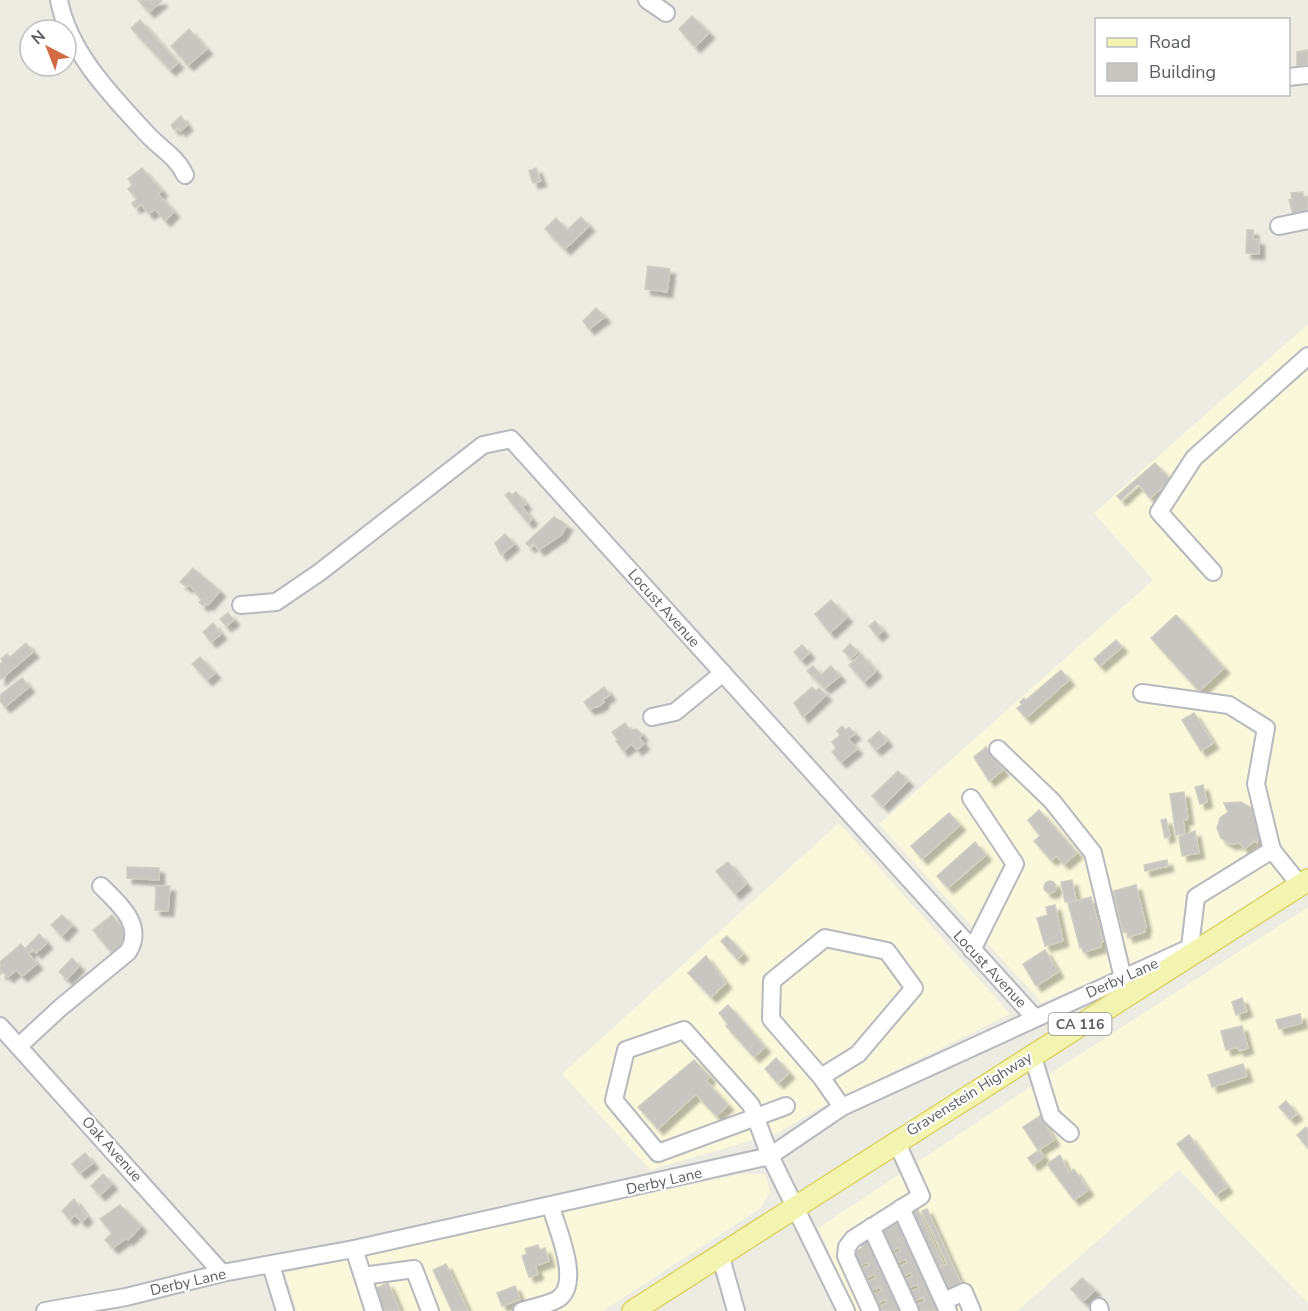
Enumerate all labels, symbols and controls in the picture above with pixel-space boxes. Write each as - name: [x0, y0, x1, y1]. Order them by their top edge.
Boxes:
- north arrow: [18, 18, 78, 78]
- legend: [1095, 18, 1290, 96]
- text: N: [27, 25, 50, 50]
- text: Road: [1149, 30, 1191, 54]
- text: Building: [1149, 60, 1216, 84]
- street label: Locust Avenue: [623, 564, 705, 652]
- street label: Locust Avenue: [949, 926, 1031, 1012]
- street label: Derby Lane: [1083, 953, 1161, 1003]
- road number: CA 116: [1048, 1013, 1112, 1035]
- street label: Gravenstein Highway: [902, 1047, 1036, 1141]
- street label: Oak Avenue: [77, 1112, 147, 1186]
- street label: Derby Lane: [624, 1163, 704, 1199]
- street label: Derby Lane: [148, 1264, 228, 1300]

